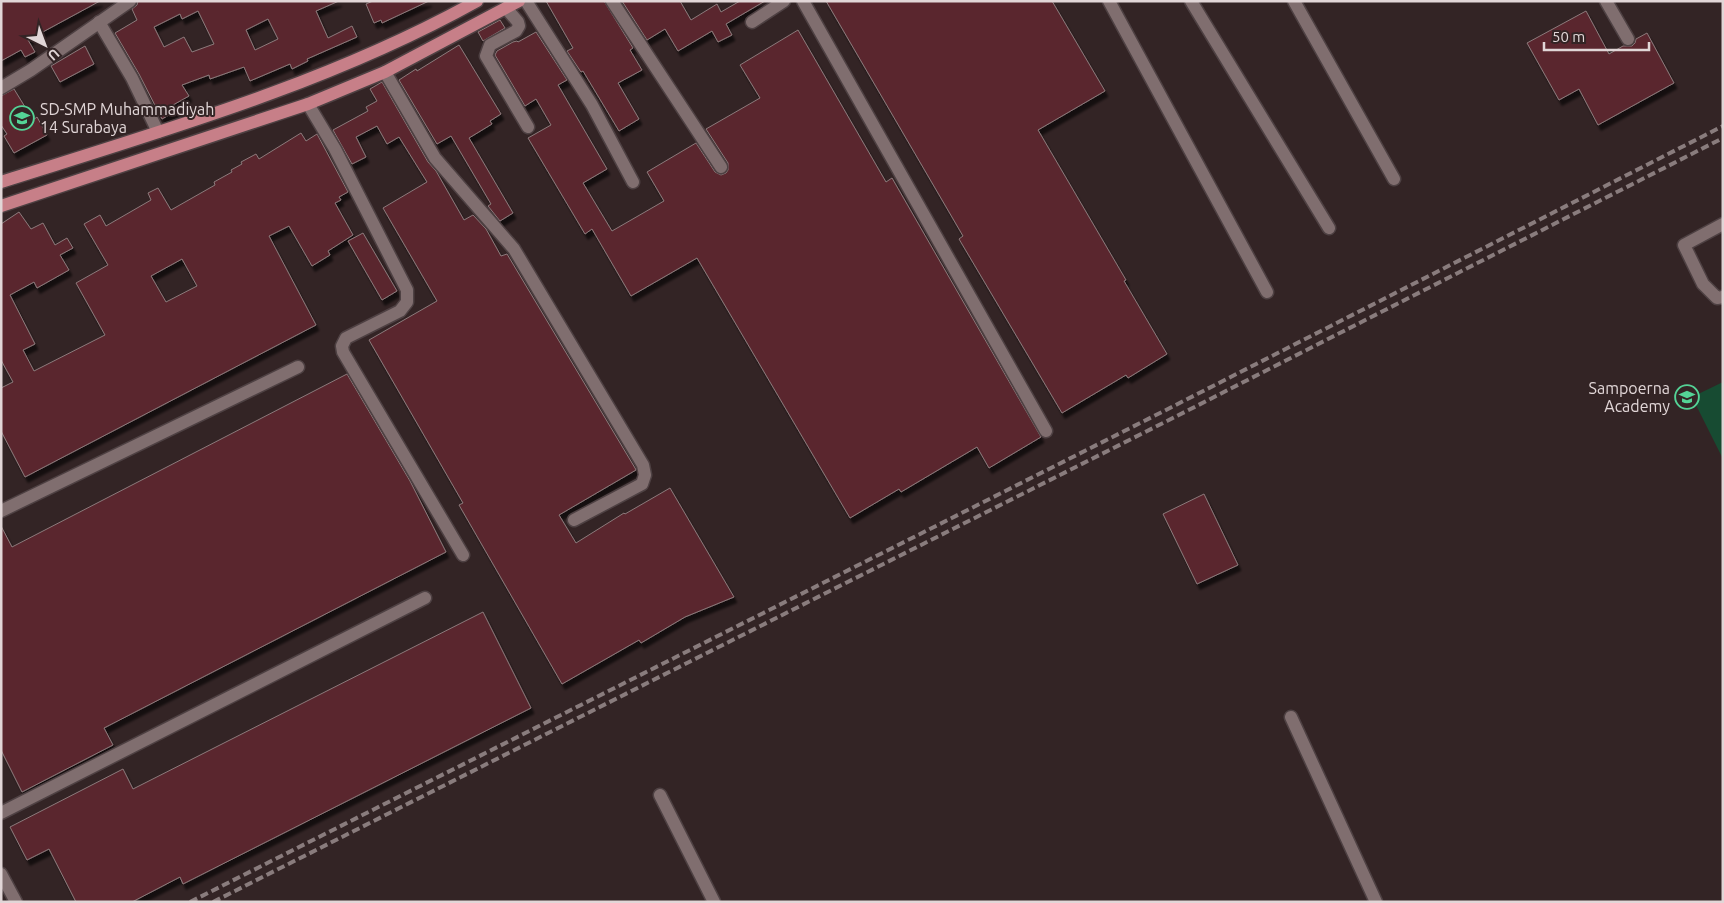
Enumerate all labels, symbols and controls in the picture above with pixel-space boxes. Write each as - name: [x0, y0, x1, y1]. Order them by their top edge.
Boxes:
- north arrow: [20, 20, 70, 70]
- scale bar: [1544, 20, 1649, 52]
- text: 50 m: [1552, 28, 1585, 45]
- text: U: [45, 45, 63, 64]
- place label: SD-SMP Muhammadiyah 14 Surabaya: [40, 100, 214, 136]
- school or university icon: SD-SMP Muhammadiyah 14 Surabaya: [9, 105, 35, 131]
- place label: Sampoerna Academy: [1589, 379, 1670, 415]
- school or university icon: Sampoerna Academy: [1674, 384, 1700, 410]

